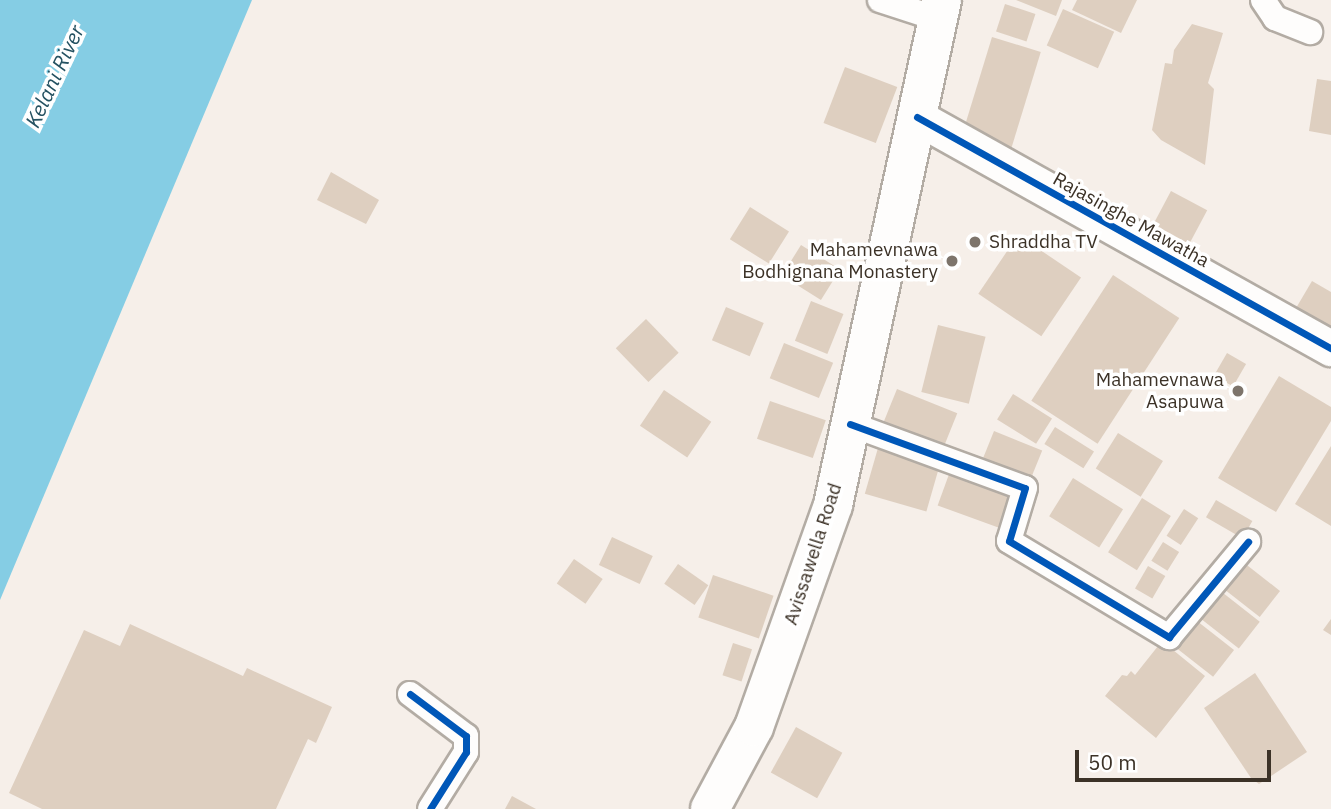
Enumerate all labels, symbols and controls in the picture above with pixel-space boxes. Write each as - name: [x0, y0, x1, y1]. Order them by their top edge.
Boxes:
- water label: Kelani River: [19, 21, 89, 131]
- street label: Rajasinghe Mawatha: [1049, 168, 1213, 272]
- place label: Shraddha TV: [989, 231, 1098, 253]
- marker: Shraddha TV: [967, 234, 983, 250]
- place label: Mahamevnawa Bodhignana Monastery: [742, 239, 938, 283]
- marker: Mahamevnawa Bodhignana Monastery: [944, 253, 960, 269]
- place label: Mahamevnawa Asapuwa: [1096, 369, 1224, 413]
- marker: Mahamevnawa Asapuwa: [1230, 383, 1246, 399]
- street label: Avissawella Road: [779, 480, 847, 628]
- scale bar: [1079, 736, 1275, 780]
- text: 50 m: [1088, 748, 1137, 776]

